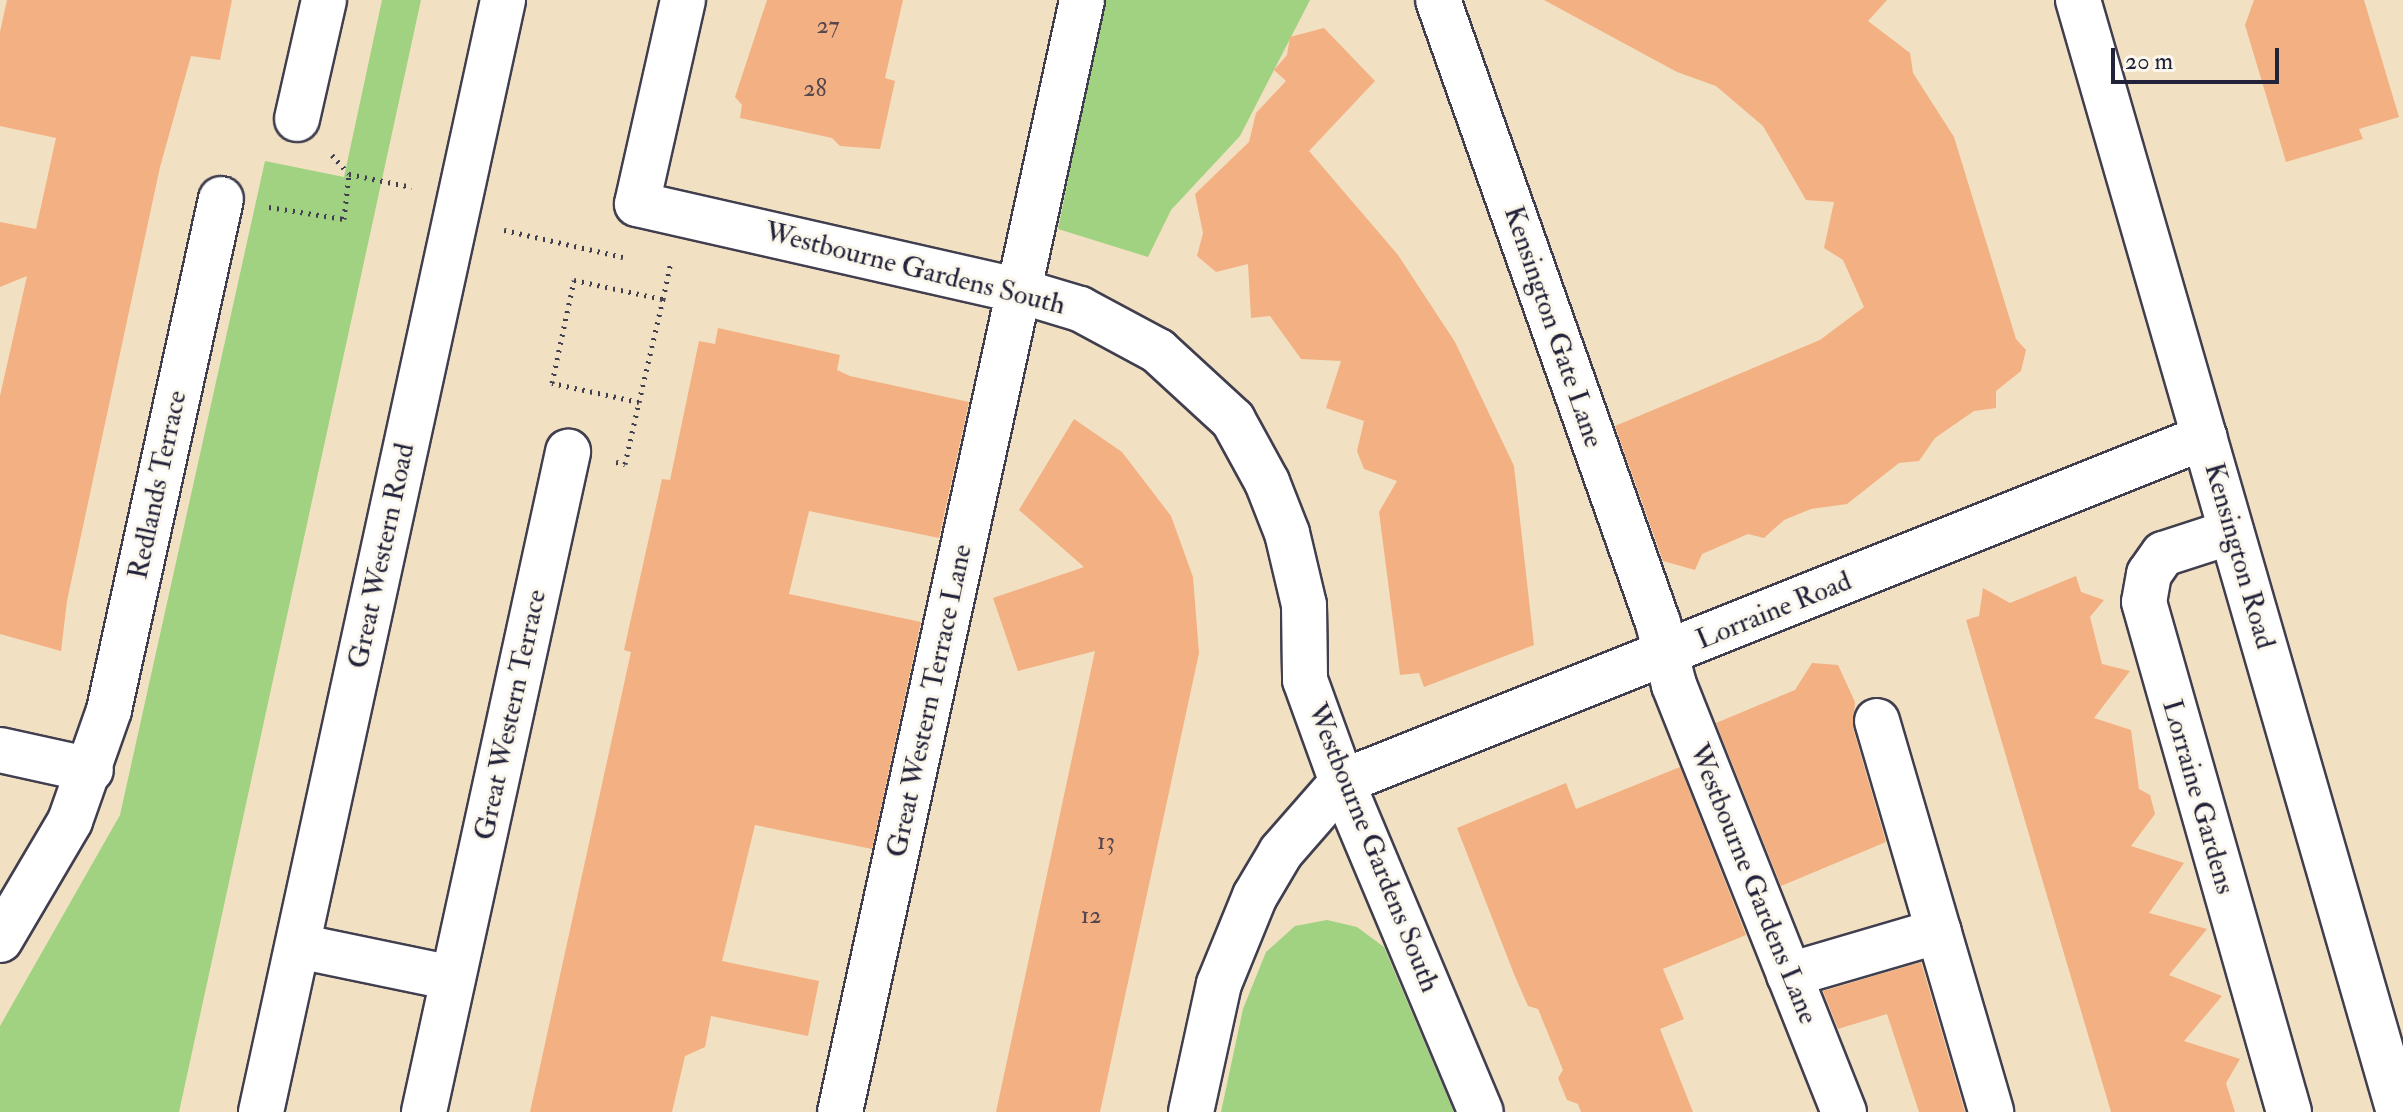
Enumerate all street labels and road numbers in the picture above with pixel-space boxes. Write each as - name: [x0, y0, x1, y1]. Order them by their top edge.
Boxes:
- street label: Kensington Gate Lane: [1496, 202, 1610, 452]
- street label: Westbourne Gardens South: [761, 215, 1069, 323]
- street label: Redlands Terrace: [122, 388, 194, 582]
- street label: Great Western Road: [342, 440, 422, 672]
- street label: Kensington Road: [2196, 459, 2282, 653]
- street label: Great Western Terrace Lane: [880, 541, 980, 861]
- street label: Lorraine Road: [1692, 565, 1856, 657]
- street label: Great Western Terrace: [468, 587, 554, 843]
- street label: Lorraine Gardens: [2154, 696, 2242, 898]
- street label: Westbourne Gardens South: [1300, 699, 1446, 997]
- street label: Westbourne Gardens Lane: [1681, 739, 1825, 1029]

